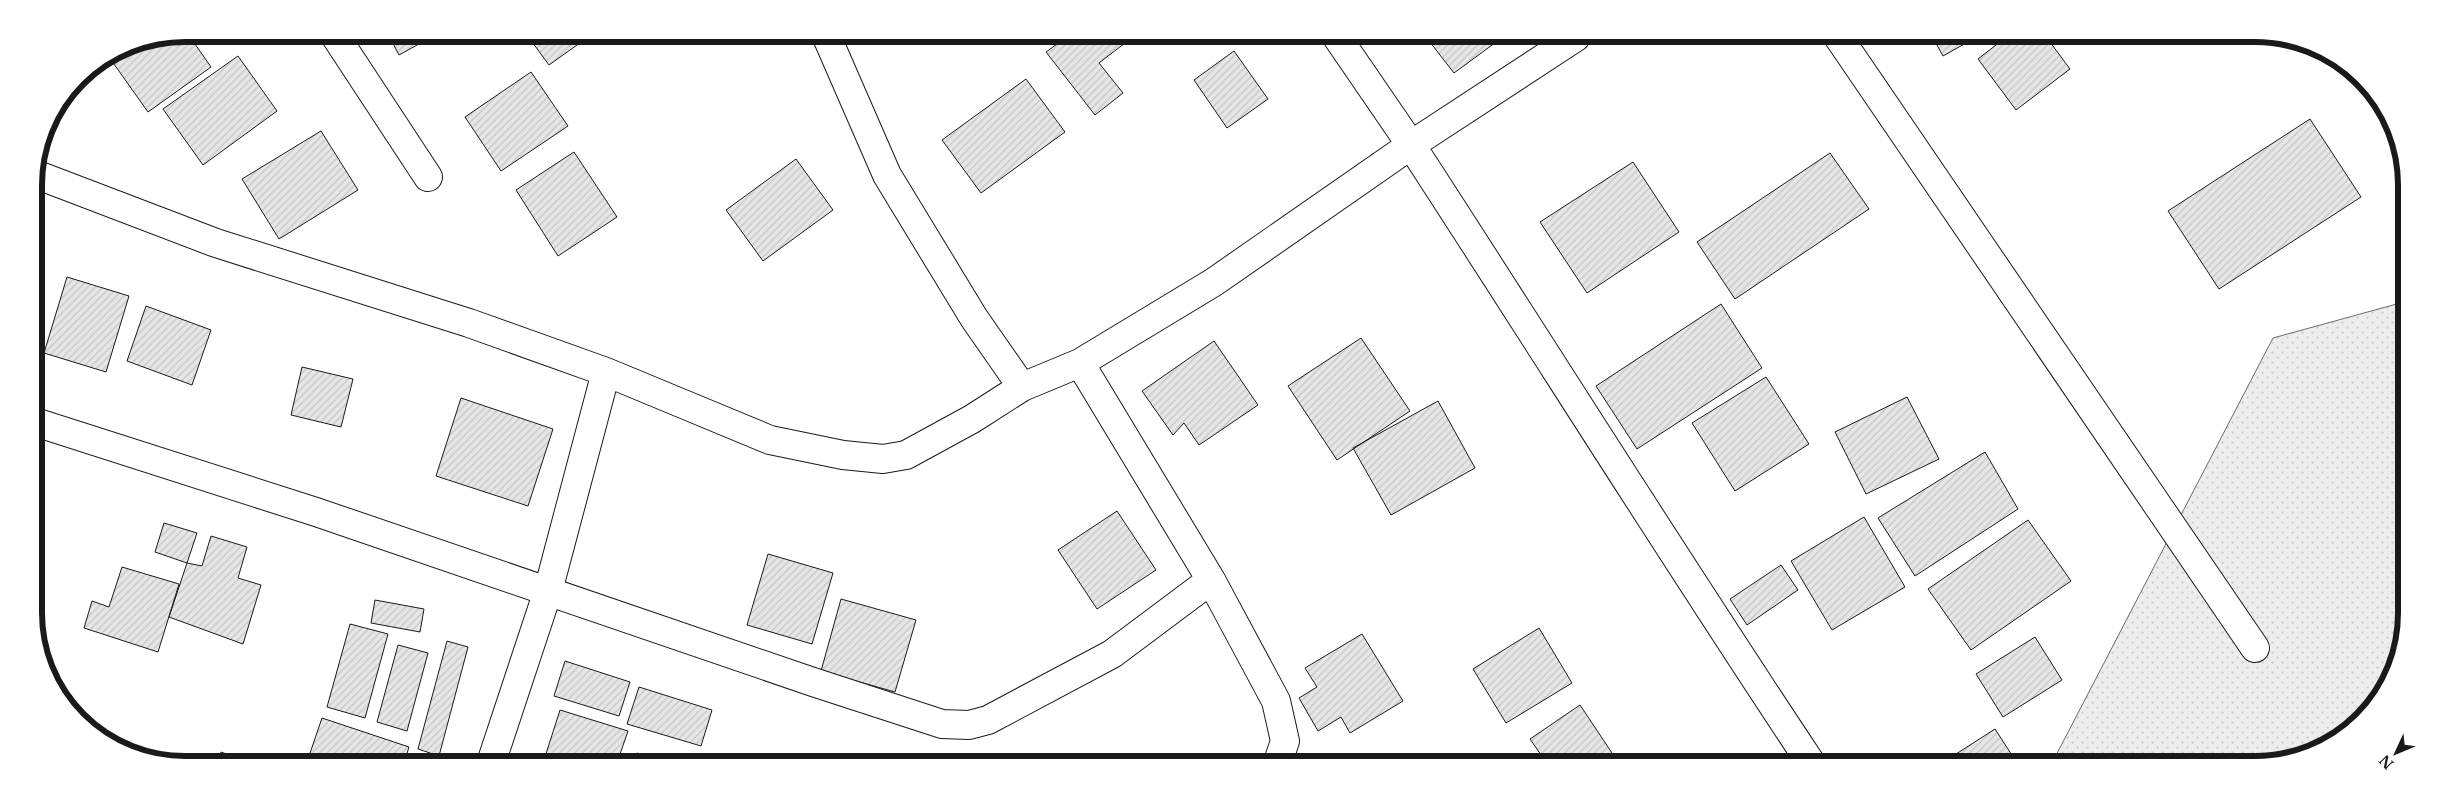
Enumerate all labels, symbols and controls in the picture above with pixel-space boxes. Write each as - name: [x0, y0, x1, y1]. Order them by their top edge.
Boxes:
- north arrow: [2371, 728, 2421, 778]
- text: N: [2376, 751, 2398, 773]

